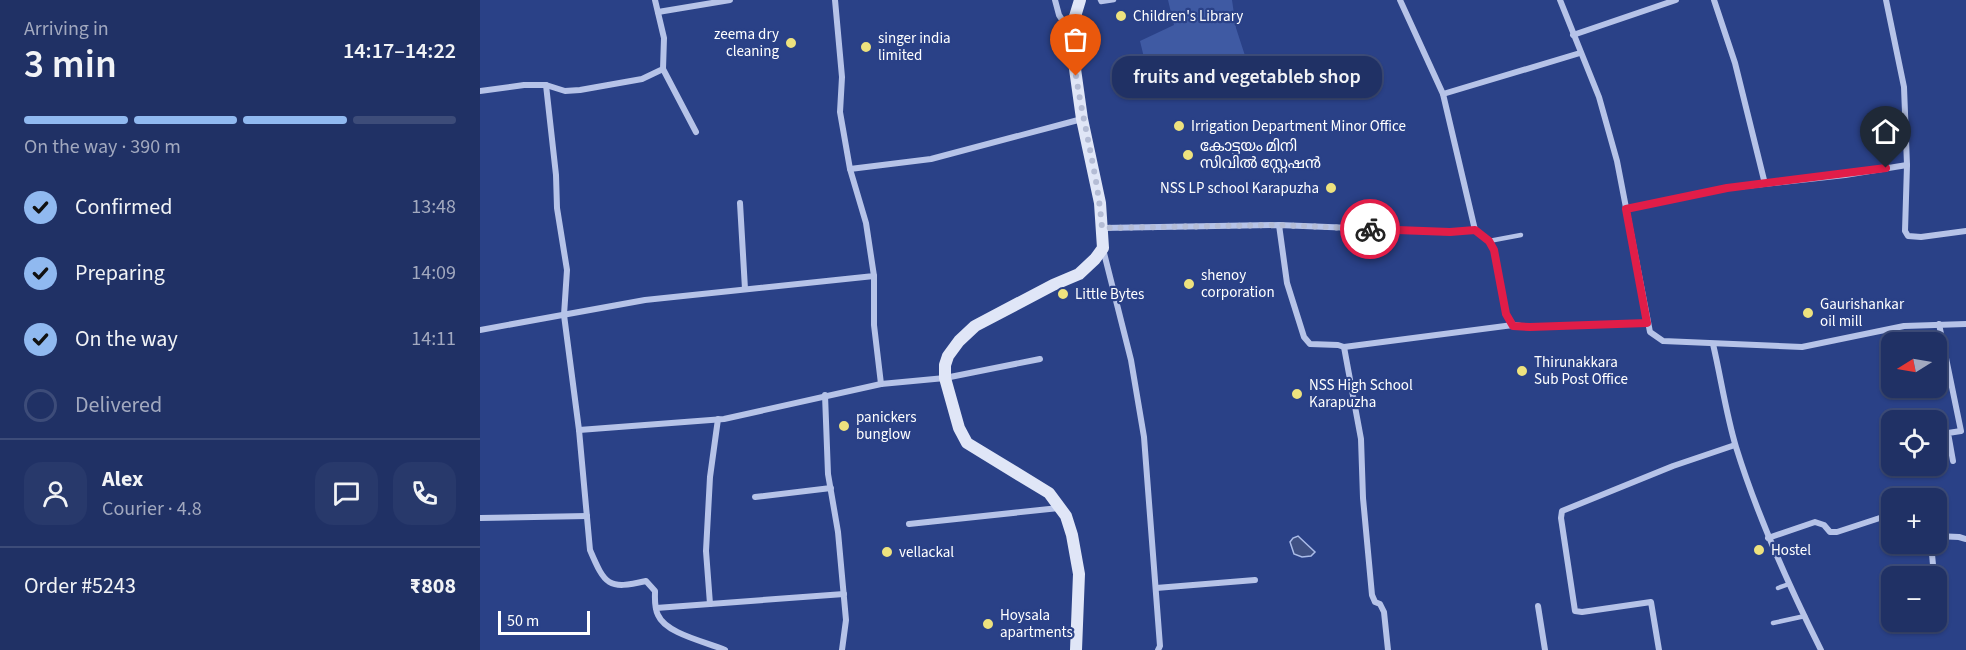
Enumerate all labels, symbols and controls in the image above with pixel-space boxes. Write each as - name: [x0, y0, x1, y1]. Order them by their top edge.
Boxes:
- place label: Children's Library: [1133, 6, 1243, 27]
- marker: Children's Library: [1114, 9, 1128, 23]
- pin: [1050, 14, 1101, 76]
- text: Arriving in: [24, 15, 109, 43]
- icon: bag: [1059, 23, 1092, 56]
- place label: zeema dry cleaning: [714, 24, 779, 62]
- place label: singer india limited: [878, 28, 951, 66]
- text: 14:17–14:22: [343, 35, 456, 67]
- marker: zeema dry cleaning: [784, 36, 798, 50]
- text: 3 min: [24, 37, 117, 93]
- marker: singer india limited: [859, 40, 873, 54]
- callout: fruits and vegetableb shop: [1112, 55, 1382, 97]
- text: fruits and vegetableb shop: [1133, 63, 1361, 91]
- pin: [1860, 106, 1911, 168]
- icon: home: [1869, 115, 1902, 148]
- place label: Irrigation Department Minor Office: [1191, 116, 1406, 137]
- marker: Irrigation Department Minor Office: [1172, 119, 1186, 133]
- text: On the way · 390 m: [24, 133, 181, 161]
- place label: കോട്ടയം മിനി സിവിൽ സ്റ്റേഷൻ: [1200, 136, 1321, 174]
- marker: കോട്ടയം മിനി സിവിൽ സ്റ്റേഷൻ: [1181, 148, 1195, 162]
- place label: NSS LP school Karapuzha: [1160, 178, 1319, 199]
- marker: NSS LP school Karapuzha: [1324, 181, 1338, 195]
- icon: check: [24, 191, 57, 224]
- text: Confirmed: [75, 191, 172, 223]
- text: 13:48: [411, 193, 456, 221]
- courier: [1340, 199, 1400, 259]
- icon: bike: [1354, 213, 1387, 246]
- icon: check: [24, 257, 57, 290]
- text: Preparing: [75, 257, 165, 289]
- text: 14:09: [411, 259, 456, 287]
- place label: shenoy corporation: [1201, 265, 1275, 303]
- marker: shenoy corporation: [1182, 277, 1196, 291]
- place label: Little Bytes: [1075, 284, 1144, 305]
- marker: Little Bytes: [1056, 287, 1070, 301]
- place label: Gaurishankar oil mill: [1820, 294, 1905, 332]
- marker: Gaurishankar oil mill: [1801, 306, 1815, 320]
- icon: check: [24, 323, 57, 356]
- text: On the way: [75, 323, 178, 355]
- text: 14:11: [411, 325, 456, 353]
- north arrow: [1881, 332, 1947, 398]
- map controls: [1881, 332, 1947, 632]
- place label: Thirunakkara Sub Post Office: [1534, 352, 1628, 390]
- marker: Thirunakkara Sub Post Office: [1515, 364, 1529, 378]
- place label: NSS High School Karapuzha: [1309, 375, 1413, 413]
- marker: NSS High School Karapuzha: [1290, 387, 1304, 401]
- text: Delivered: [75, 389, 162, 421]
- place label: panickers bunglow: [856, 407, 916, 445]
- button: locate: [1881, 410, 1947, 476]
- marker: panickers bunglow: [837, 419, 851, 433]
- button: person: [24, 462, 87, 525]
- button: chat: [315, 462, 378, 525]
- button: phone: [393, 462, 456, 525]
- text: Alex: [102, 463, 143, 495]
- button: +: [1881, 488, 1947, 554]
- text: Courier · 4.8: [102, 495, 202, 523]
- place label: Hostel: [1771, 540, 1811, 561]
- place label: vellackal: [899, 542, 954, 563]
- marker: Hostel: [1752, 543, 1766, 557]
- marker: vellackal: [880, 545, 894, 559]
- button: −: [1881, 566, 1947, 632]
- text: Order #5243: [24, 570, 136, 602]
- text: ₹808: [410, 570, 456, 602]
- place label: Hoysala apartments: [1000, 605, 1073, 643]
- scale bar: [498, 608, 590, 636]
- text: 50 m: [507, 610, 539, 632]
- marker: Hoysala apartments: [981, 617, 995, 631]

